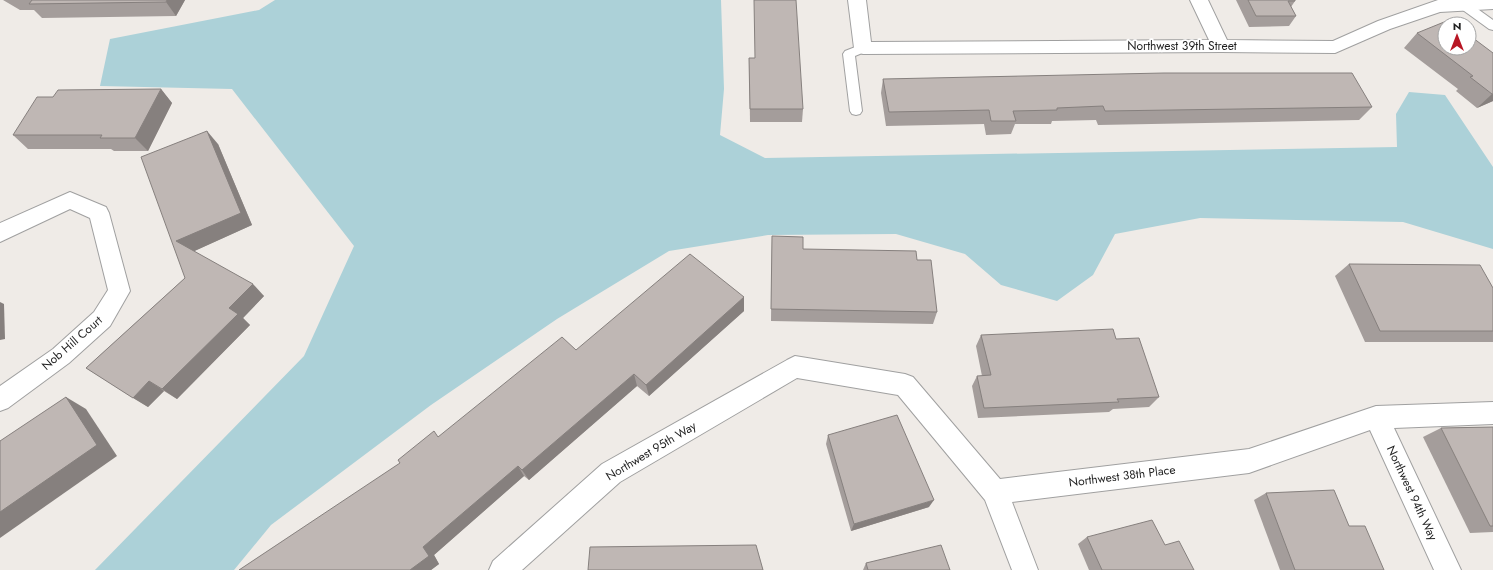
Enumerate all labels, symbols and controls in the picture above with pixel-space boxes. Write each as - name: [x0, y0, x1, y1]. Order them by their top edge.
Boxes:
- north arrow: [1437, 16, 1477, 56]
- text: N: [1453, 18, 1461, 34]
- street label: Northwest 39th Street: [1127, 37, 1237, 55]
- street label: Nob Hill Court: [38, 311, 106, 374]
- street label: Northwest 95th Way: [602, 416, 700, 485]
- street label: Northwest 94th Way: [1382, 443, 1442, 544]
- street label: Northwest 38th Place: [1068, 461, 1176, 491]

